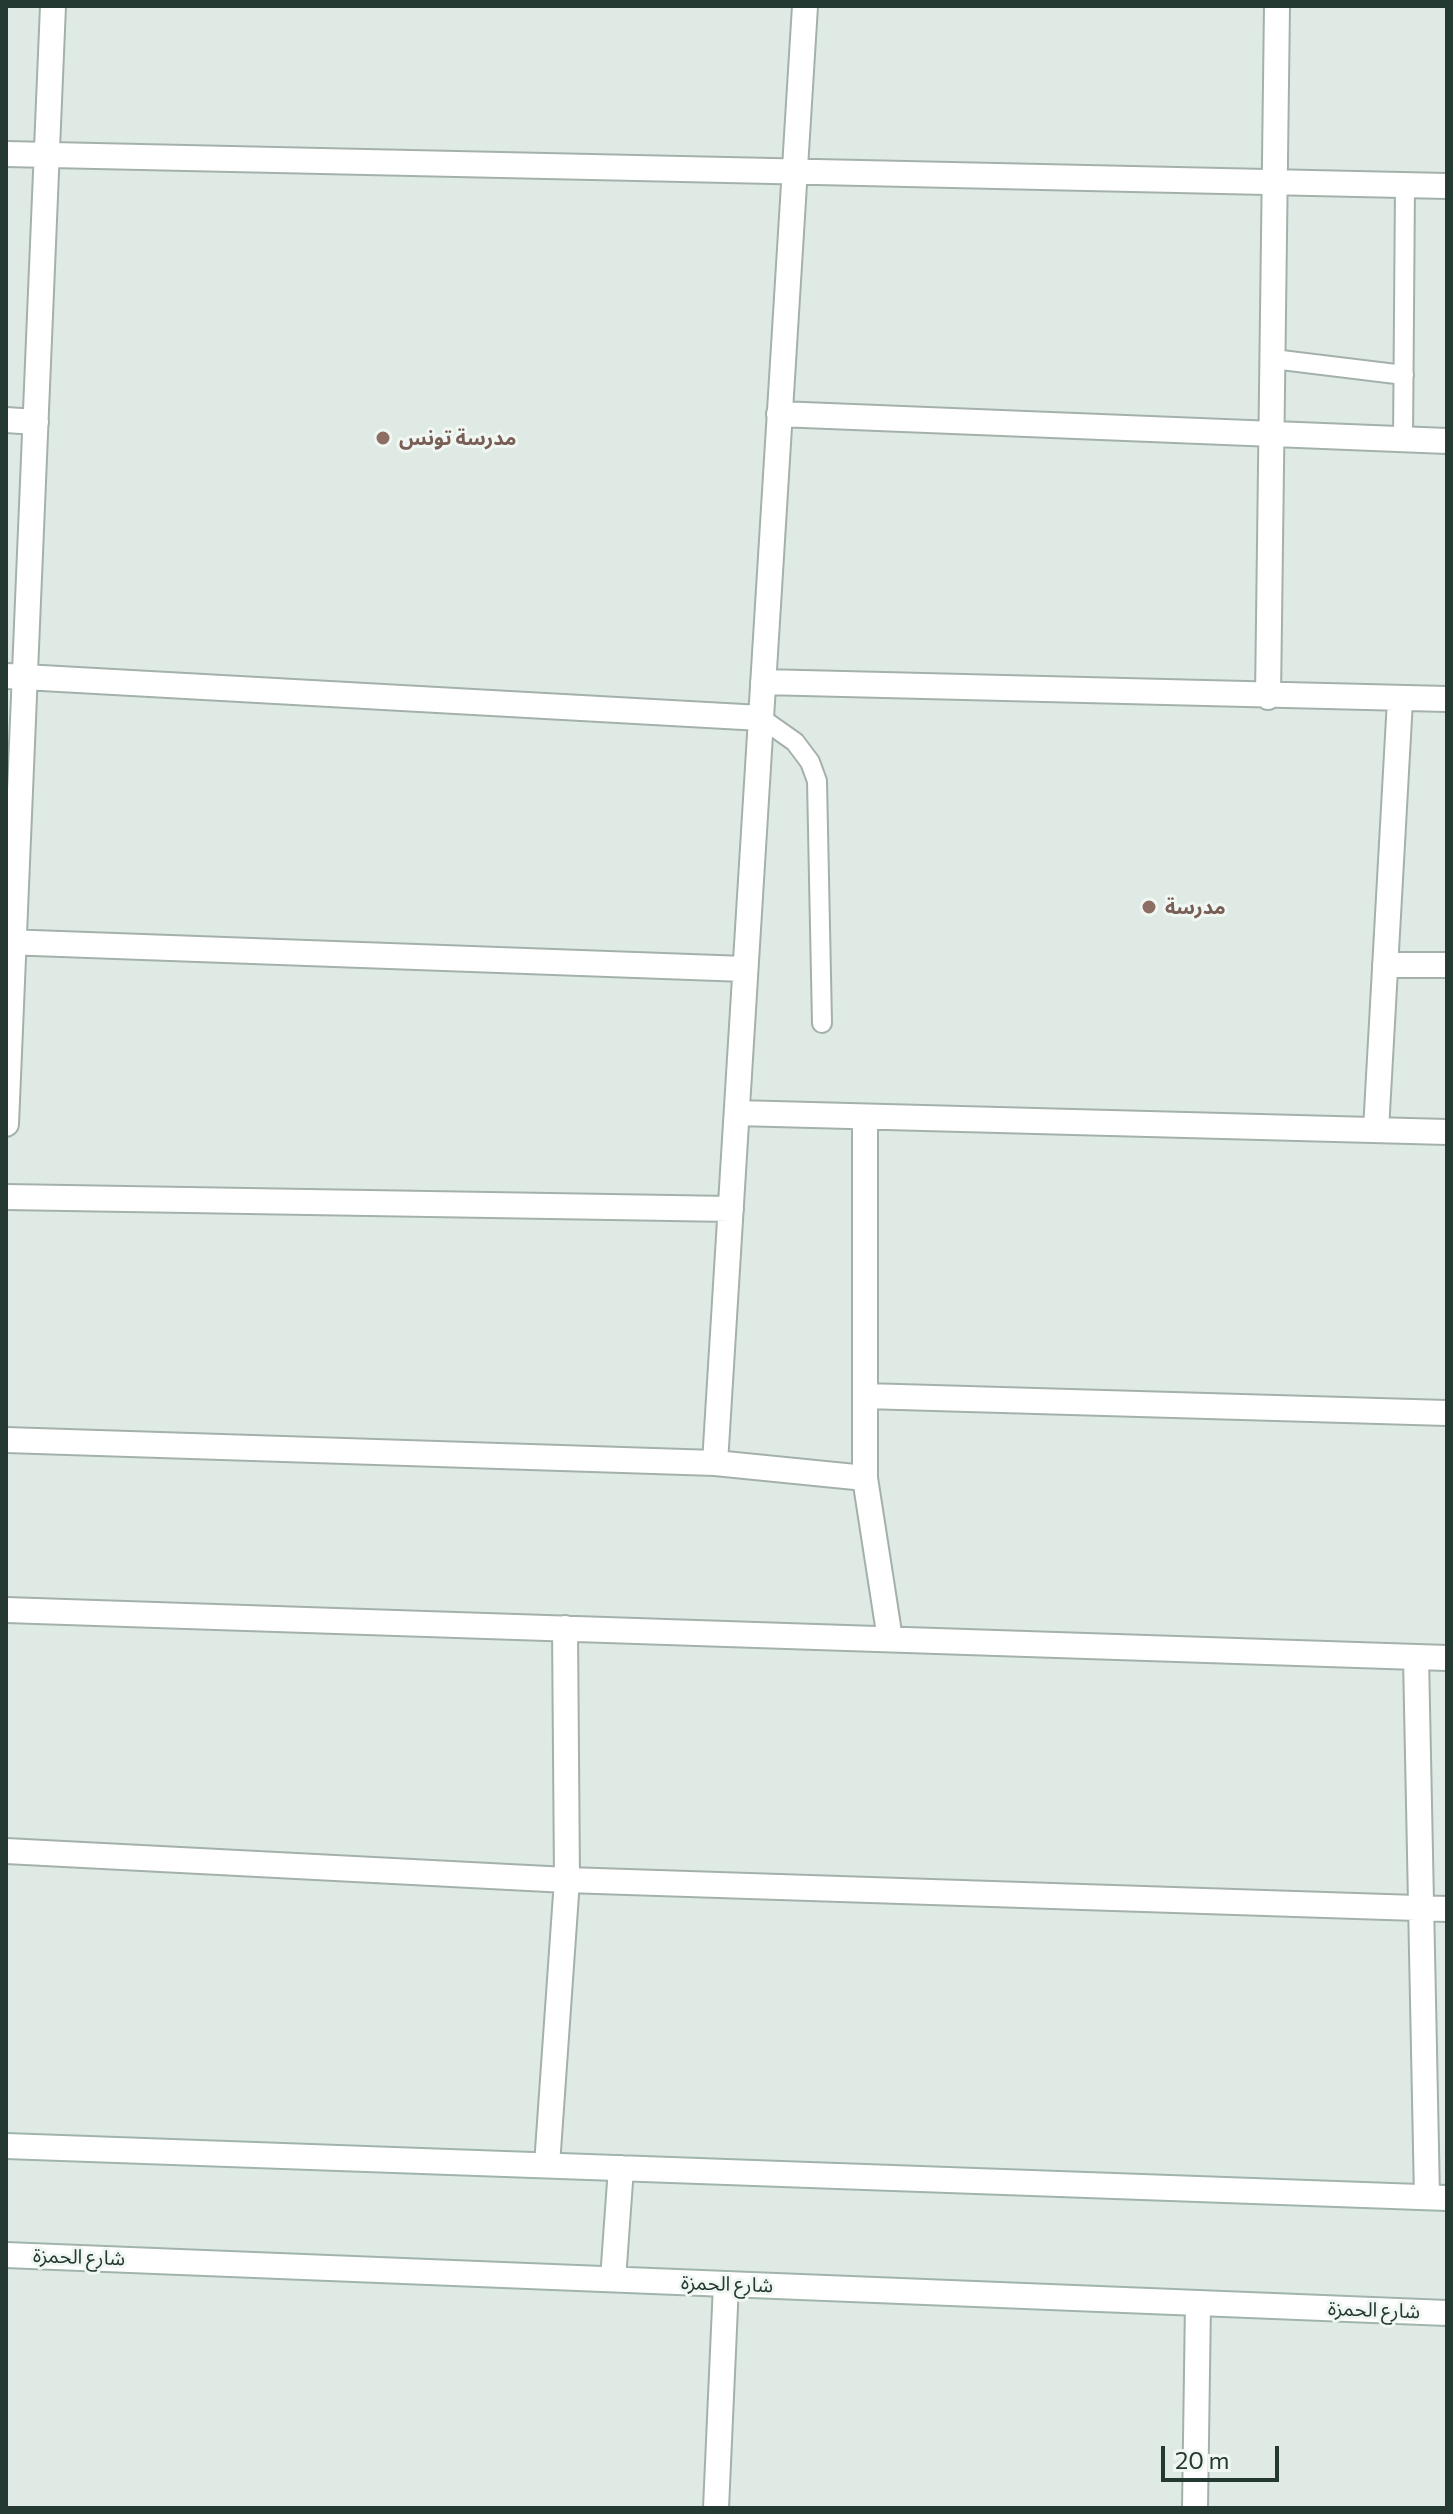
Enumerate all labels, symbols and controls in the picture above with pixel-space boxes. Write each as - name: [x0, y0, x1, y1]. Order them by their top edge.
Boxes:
- place label: مدرسة تونس: [399, 426, 516, 450]
- marker: مدرسة تونس: [374, 429, 392, 447]
- place label: مدرسة: [1165, 895, 1226, 919]
- marker: مدرسة: [1140, 898, 1158, 916]
- street label: شارع الحمزة: [32, 2243, 126, 2271]
- street label: شارع الحمزة: [680, 2270, 774, 2298]
- street label: شارع الحمزة: [1327, 2296, 1421, 2324]
- scale bar: [1165, 2430, 1283, 2480]
- text: 20 m: [1175, 2445, 1229, 2474]

